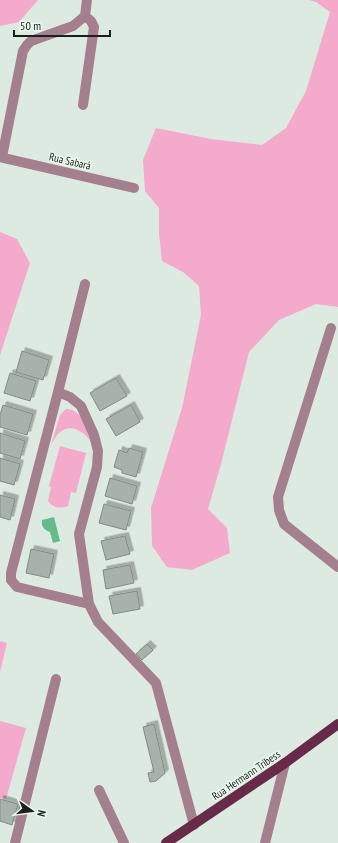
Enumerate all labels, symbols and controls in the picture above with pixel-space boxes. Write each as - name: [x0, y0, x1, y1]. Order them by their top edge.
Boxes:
- scale bar: [14, 12, 110, 38]
- text: 50 m: [20, 18, 41, 33]
- street label: Rua Sabará: [48, 149, 92, 173]
- street label: Rua Hermann Tribess: [209, 747, 283, 803]
- north arrow: [12, 791, 52, 831]
- text: N: [34, 809, 49, 818]

